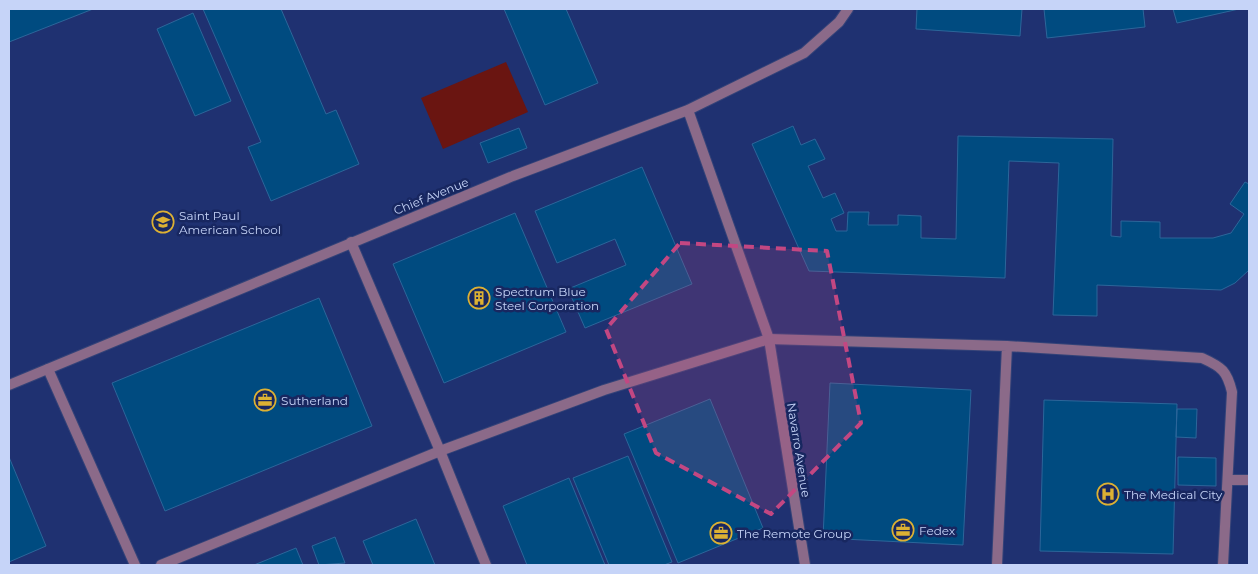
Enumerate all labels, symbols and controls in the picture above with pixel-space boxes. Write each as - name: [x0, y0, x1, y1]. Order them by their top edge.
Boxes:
- street label: Chief Avenue: [391, 174, 471, 218]
- place label: Saint Paul American School: [179, 208, 281, 237]
- school or university icon: Saint Paul American School: [151, 210, 175, 234]
- place label: Spectrum Blue Steel Corporation: [495, 284, 599, 313]
- building icon: Spectrum Blue Steel Corporation: [467, 286, 491, 310]
- office icon: Sutherland: [253, 388, 277, 412]
- place label: Sutherland: [281, 393, 348, 408]
- street label: Navarro Avenue: [784, 402, 814, 498]
- hospital icon: The Medical City: [1096, 482, 1120, 506]
- place label: The Medical City: [1124, 487, 1223, 502]
- office icon: Fedex: [891, 518, 915, 542]
- office icon: The Remote Group: [709, 521, 733, 545]
- place label: Fedex: [919, 523, 956, 538]
- place label: The Remote Group: [737, 526, 851, 541]

